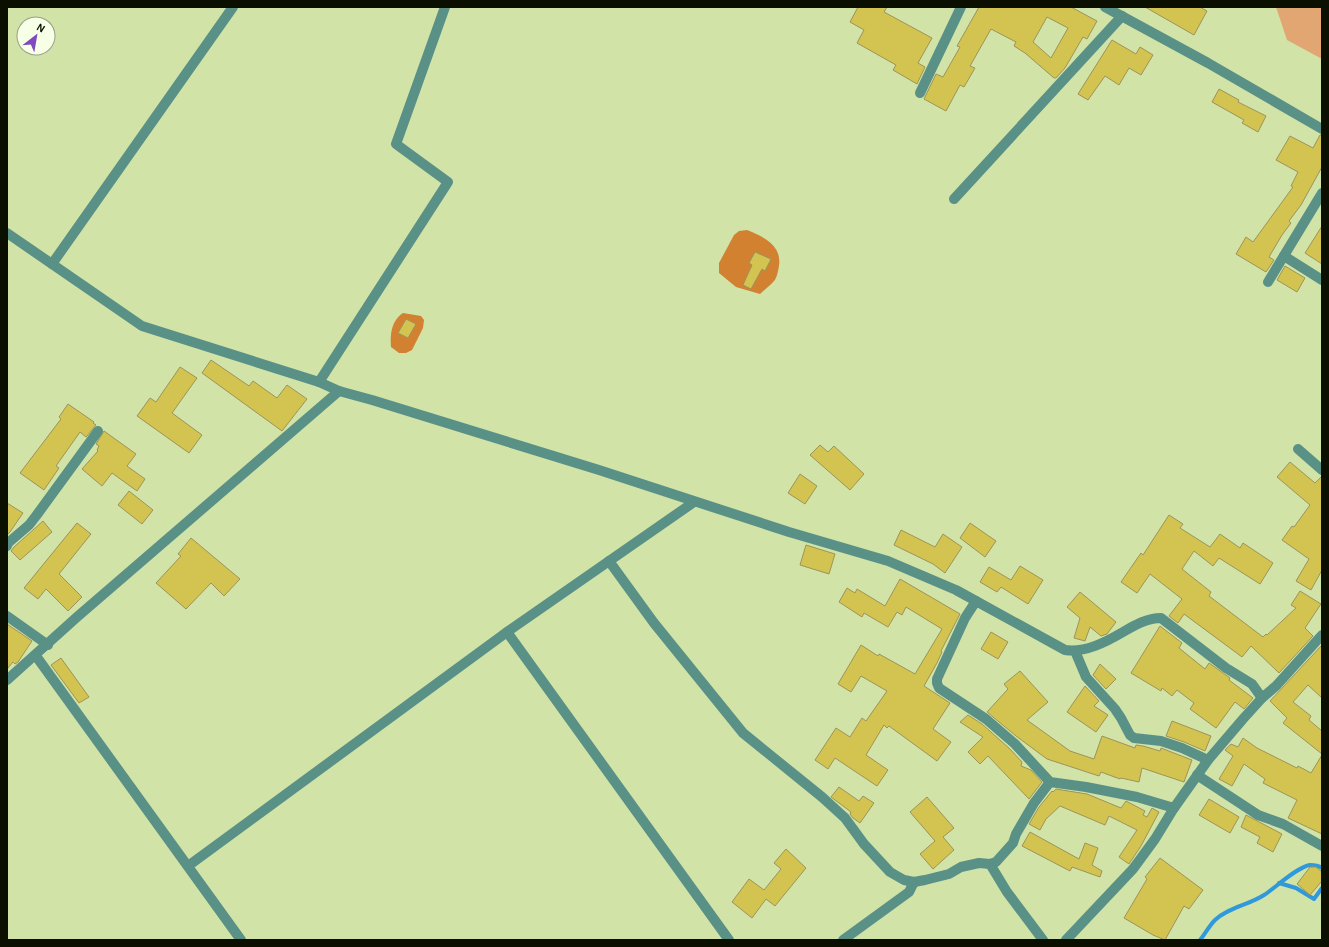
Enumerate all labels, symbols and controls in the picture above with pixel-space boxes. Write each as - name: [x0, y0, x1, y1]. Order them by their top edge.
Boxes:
- north arrow: [16, 16, 56, 56]
- text: N: [35, 21, 47, 35]

